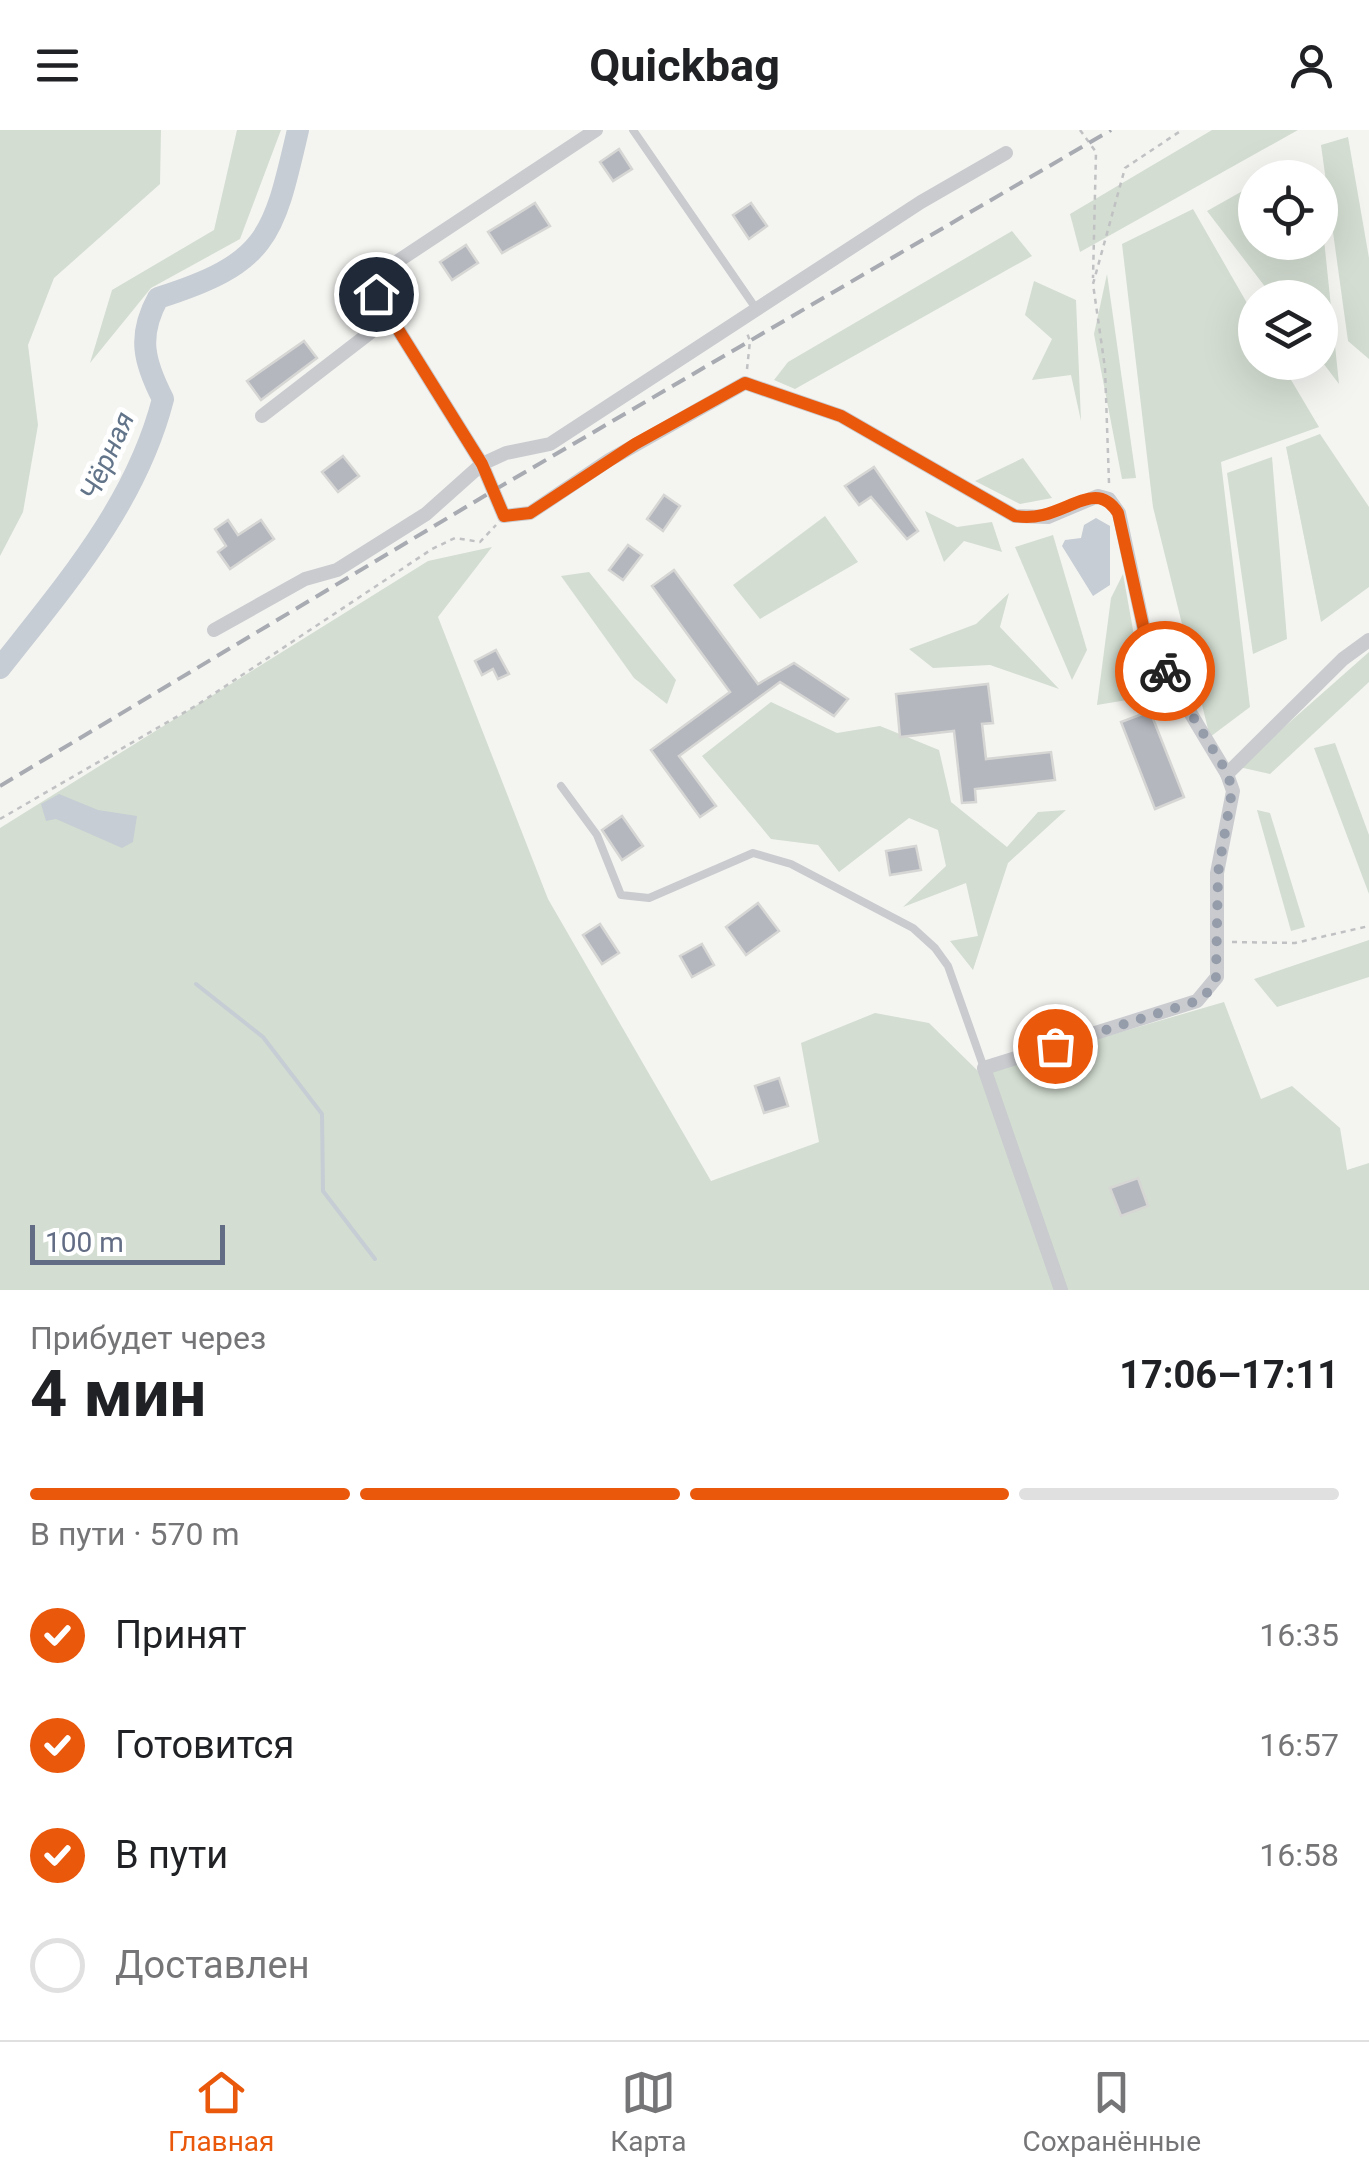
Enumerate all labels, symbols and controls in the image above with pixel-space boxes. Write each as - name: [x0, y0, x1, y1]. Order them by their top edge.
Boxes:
- icon: menu: [30, 38, 85, 93]
- icon: person: [1284, 38, 1339, 93]
- text: Quickbag: [589, 39, 780, 92]
- map controls: [1238, 160, 1338, 380]
- button: locate: [1238, 160, 1338, 260]
- pin: [334, 252, 419, 337]
- icon: home: [349, 267, 404, 322]
- button: layers: [1238, 280, 1338, 380]
- water label: Чёрная: [73, 407, 141, 505]
- courier: [1115, 621, 1215, 721]
- icon: bike: [1138, 644, 1193, 699]
- pin: [1013, 1004, 1098, 1089]
- icon: bag: [1028, 1019, 1083, 1074]
- scale bar: [30, 1220, 225, 1264]
- text: 100 m: [45, 1226, 124, 1259]
- text: Прибудет через: [30, 1319, 266, 1357]
- text: 17:06–17:11: [1119, 1353, 1339, 1397]
- text: 4 мин: [30, 1356, 206, 1432]
- text: В пути · 570 m: [30, 1515, 240, 1553]
- icon: check: [30, 1608, 85, 1663]
- text: Принят: [115, 1613, 246, 1657]
- text: 16:35: [1259, 1616, 1339, 1654]
- icon: check: [30, 1718, 85, 1773]
- text: Готовится: [115, 1723, 294, 1767]
- text: 16:57: [1259, 1726, 1339, 1764]
- icon: check: [30, 1828, 85, 1883]
- text: В пути: [115, 1833, 228, 1877]
- text: 16:58: [1259, 1836, 1339, 1874]
- text: Доставлен: [115, 1943, 310, 1987]
- tab: Главная: [168, 2065, 274, 2158]
- tab: Карта: [610, 2065, 687, 2158]
- tab: Сохранённые: [1022, 2065, 1201, 2158]

